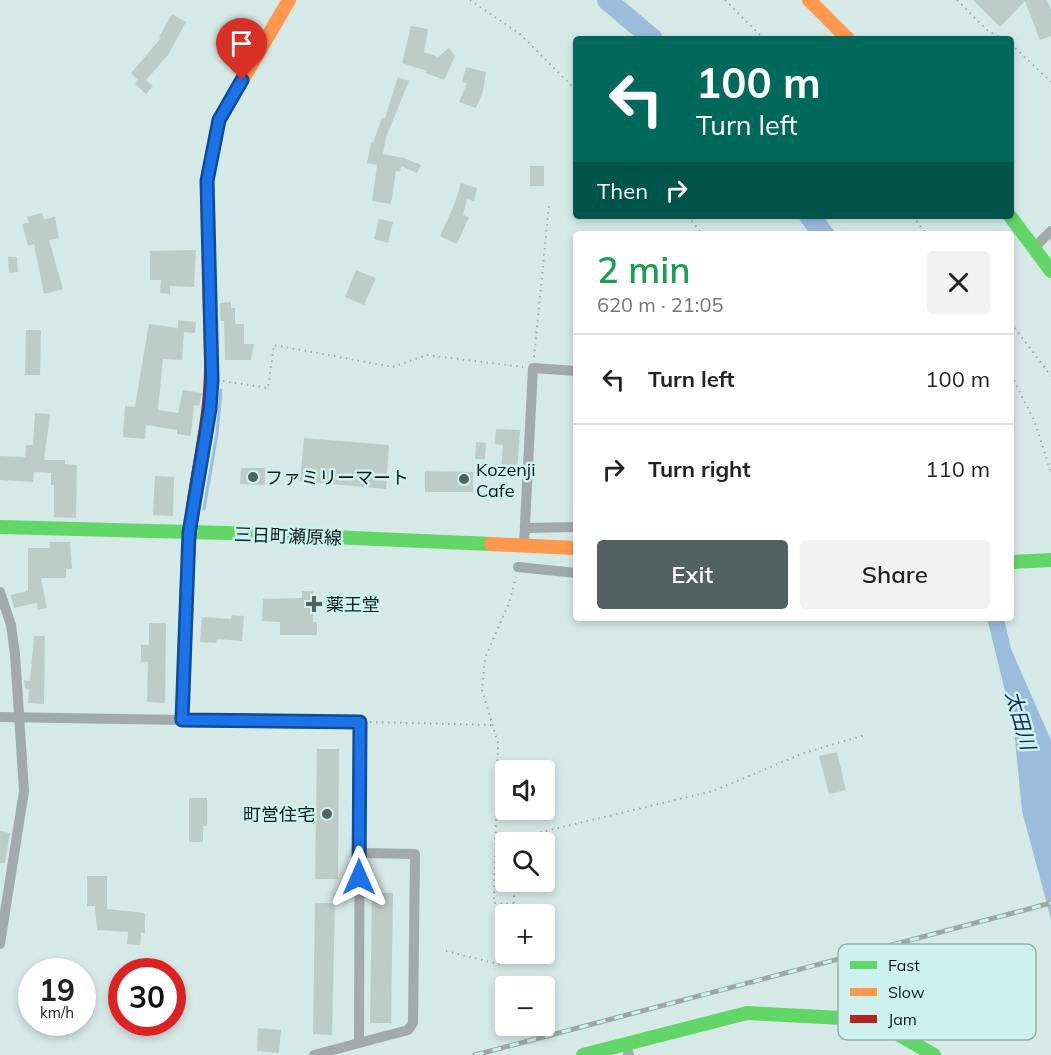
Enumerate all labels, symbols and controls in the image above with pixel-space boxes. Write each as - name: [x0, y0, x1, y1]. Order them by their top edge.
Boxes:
- pin: [216, 18, 267, 80]
- icon: arrive: [225, 27, 258, 60]
- text: 100 m: [696, 56, 821, 109]
- icon: left: [597, 60, 675, 138]
- text: Turn left: [696, 108, 798, 142]
- icon: right: [660, 174, 693, 207]
- text: Then: [597, 177, 648, 205]
- text: 2 min: [597, 247, 691, 292]
- button: close: [927, 251, 990, 314]
- text: 620 m · 21:05: [597, 292, 723, 317]
- icon: left: [597, 363, 630, 396]
- text: Turn left: [648, 365, 735, 393]
- text: 100 m: [925, 365, 990, 393]
- icon: right: [597, 453, 630, 486]
- text: Turn right: [648, 455, 751, 483]
- text: 110 m: [925, 455, 990, 483]
- place label: Kozenji Cafe: [476, 458, 535, 502]
- place label: ファミリーマート: [265, 466, 409, 489]
- marker: ファミリーマート: [246, 470, 260, 484]
- marker: Kozenji Cafe: [457, 472, 471, 486]
- street label: 三日町瀬原線: [234, 523, 342, 549]
- button: Exit: [597, 540, 788, 609]
- button: Share: [800, 540, 990, 609]
- place label: 薬王堂: [326, 593, 380, 616]
- marker: 薬王堂: [307, 597, 321, 611]
- water label: 太田川: [1001, 688, 1042, 754]
- map controls: [495, 760, 555, 1036]
- button: sound: [495, 760, 555, 820]
- place label: 町営住宅: [243, 803, 315, 826]
- marker: 町営住宅: [320, 807, 334, 821]
- button: search: [495, 832, 555, 892]
- position arrow: [327, 845, 391, 909]
- button: +: [495, 904, 555, 964]
- legend: [838, 944, 1036, 1040]
- text: Fast: [888, 955, 920, 975]
- speed limit sign: 30: [108, 958, 186, 1036]
- text: 19: [39, 971, 75, 1009]
- button: −: [495, 976, 555, 1036]
- text: Slow: [888, 982, 925, 1002]
- text: km/h: [40, 1003, 74, 1022]
- text: Jam: [888, 1009, 917, 1029]

